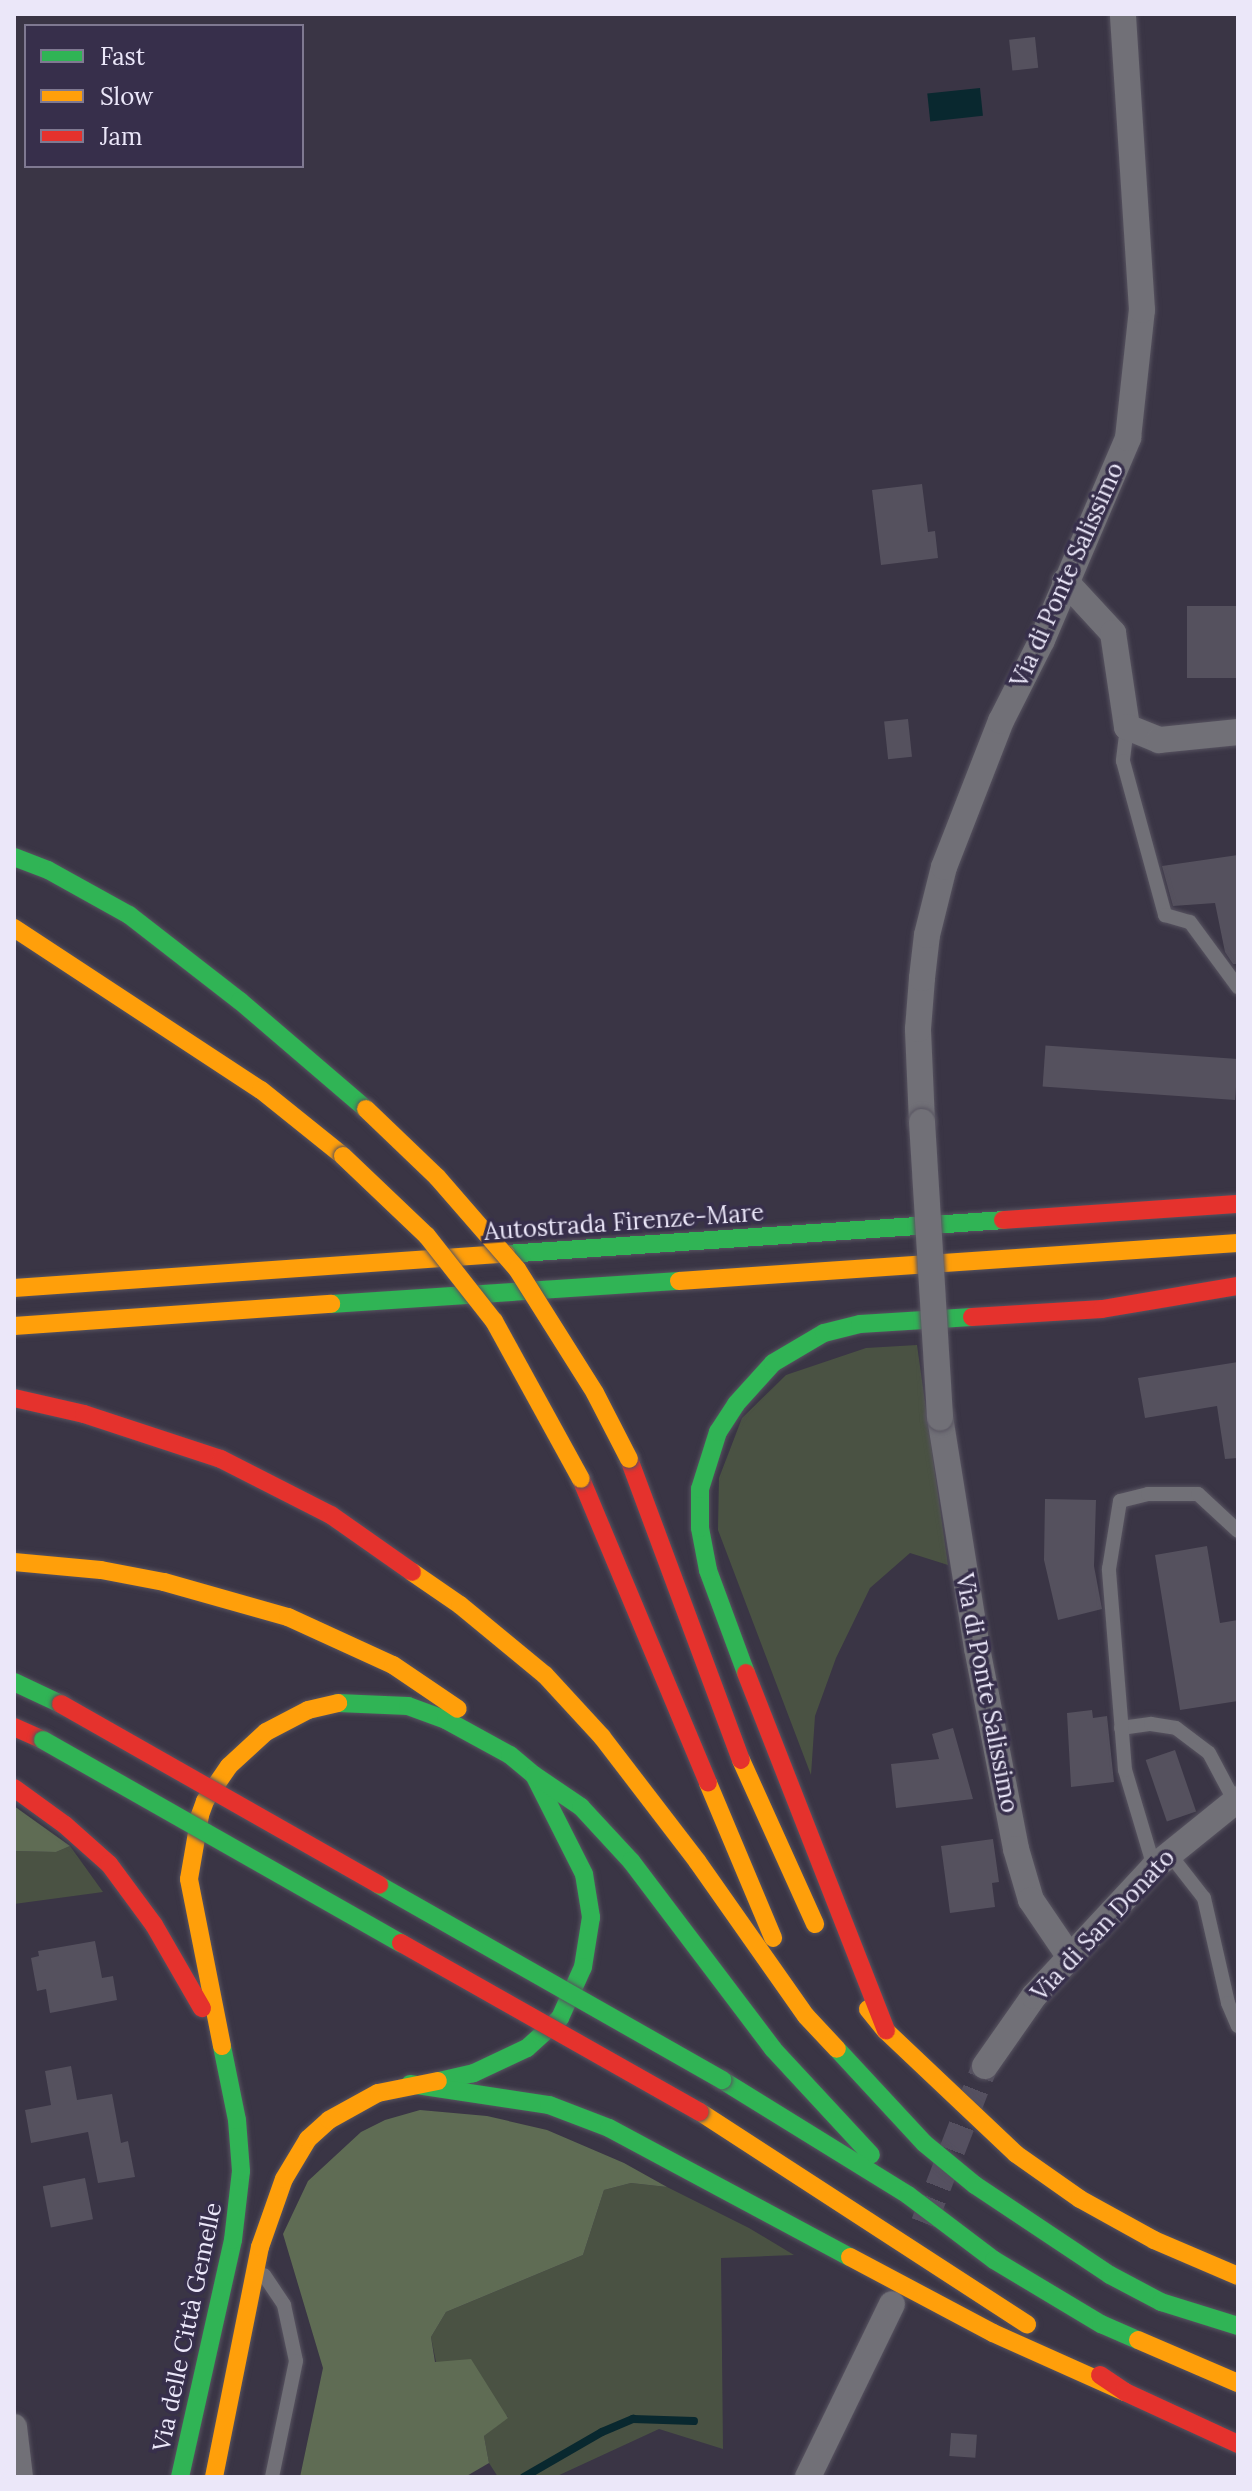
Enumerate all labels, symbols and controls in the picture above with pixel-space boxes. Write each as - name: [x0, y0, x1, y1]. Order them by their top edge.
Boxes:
- legend: [24, 24, 304, 168]
- text: Fast: [100, 41, 145, 72]
- text: Slow: [100, 81, 153, 112]
- text: Jam: [100, 121, 142, 152]
- street label: Via di Ponte Salissimo: [1004, 458, 1130, 692]
- street label: Autostrada Firenze-Mare: [483, 1198, 765, 1246]
- street label: Via di Ponte Salissimo: [950, 1571, 1024, 1815]
- street label: Via di San Donato: [1025, 1843, 1181, 2007]
- street label: Via delle Città Gemelle: [147, 2200, 227, 2454]

